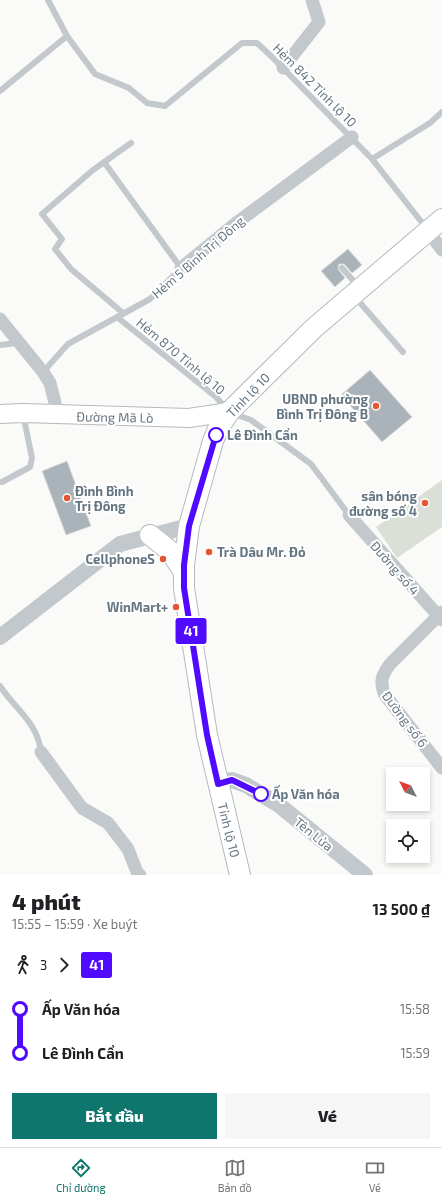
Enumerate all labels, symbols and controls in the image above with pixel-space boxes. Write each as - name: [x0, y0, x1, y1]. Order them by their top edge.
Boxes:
- street label: Hẻm 842 Tỉnh lộ 10: [270, 40, 360, 130]
- street label: Hẻm 5 Bình Trị Đông: [148, 212, 248, 302]
- street label: Hẻm 870 Tỉnh lộ 10: [133, 314, 229, 398]
- street label: Tỉnh lộ 10: [223, 369, 273, 421]
- place label: UBND phường Bình Trị Đông B: [276, 391, 368, 422]
- marker: UBND phường Bình Trị Đông B: [371, 401, 381, 411]
- street label: Đường Mã Lò: [76, 408, 154, 426]
- marker: Lê Đình Cẩn: [208, 427, 224, 443]
- place label: Lê Đình Cẩn: [227, 427, 298, 443]
- place label: Đình Bình Trị Đông: [75, 483, 134, 514]
- place label: sân bóng đường số 4: [349, 488, 417, 519]
- marker: Đình Bình Trị Đông: [62, 493, 72, 503]
- marker: sân bóng đường số 4: [420, 498, 430, 508]
- street label: Đường số 4: [367, 538, 423, 598]
- place label: Trà Dâu Mr. Đỏ: [217, 544, 306, 560]
- marker: Trà Dâu Mr. Đỏ: [204, 547, 214, 557]
- place label: CellphoneS: [85, 551, 155, 567]
- marker: CellphoneS: [158, 554, 168, 564]
- place label: WinMart+: [107, 599, 168, 615]
- marker: WinMart+: [171, 602, 181, 612]
- line badge: 41: [173, 618, 209, 644]
- text: 41: [184, 622, 198, 639]
- street label: Đường số 6: [379, 688, 431, 750]
- north arrow: [386, 767, 430, 811]
- map controls: [386, 767, 430, 863]
- place label: Ấp Văn hóa: [272, 784, 340, 802]
- marker: Ấp Văn hóa: [253, 786, 269, 802]
- street label: Tỉnh lộ 10: [214, 801, 244, 859]
- street label: Tên Lửa: [291, 814, 337, 854]
- button: locate: [386, 819, 430, 863]
- text: 4 phút: [12, 888, 81, 914]
- text: 13 500 ₫: [372, 900, 430, 918]
- text: 15:55 – 15:59 · Xe buýt: [12, 916, 137, 932]
- icon: walk: [12, 954, 34, 976]
- icon: forward: [53, 954, 75, 976]
- text: 41: [89, 956, 104, 973]
- text: 3: [40, 957, 47, 973]
- text: Ấp Văn hóa: [42, 1000, 120, 1018]
- text: 15:58: [400, 1001, 430, 1017]
- text: Lê Đình Cẩn: [42, 1044, 124, 1062]
- text: 15:59: [400, 1045, 430, 1061]
- button: Bắt đầu: [12, 1093, 217, 1139]
- button: Vé: [225, 1093, 430, 1139]
- tab: Chỉ đường: [56, 1157, 106, 1194]
- tab: Bản đồ: [218, 1157, 252, 1194]
- tab: Vé: [364, 1157, 386, 1194]

